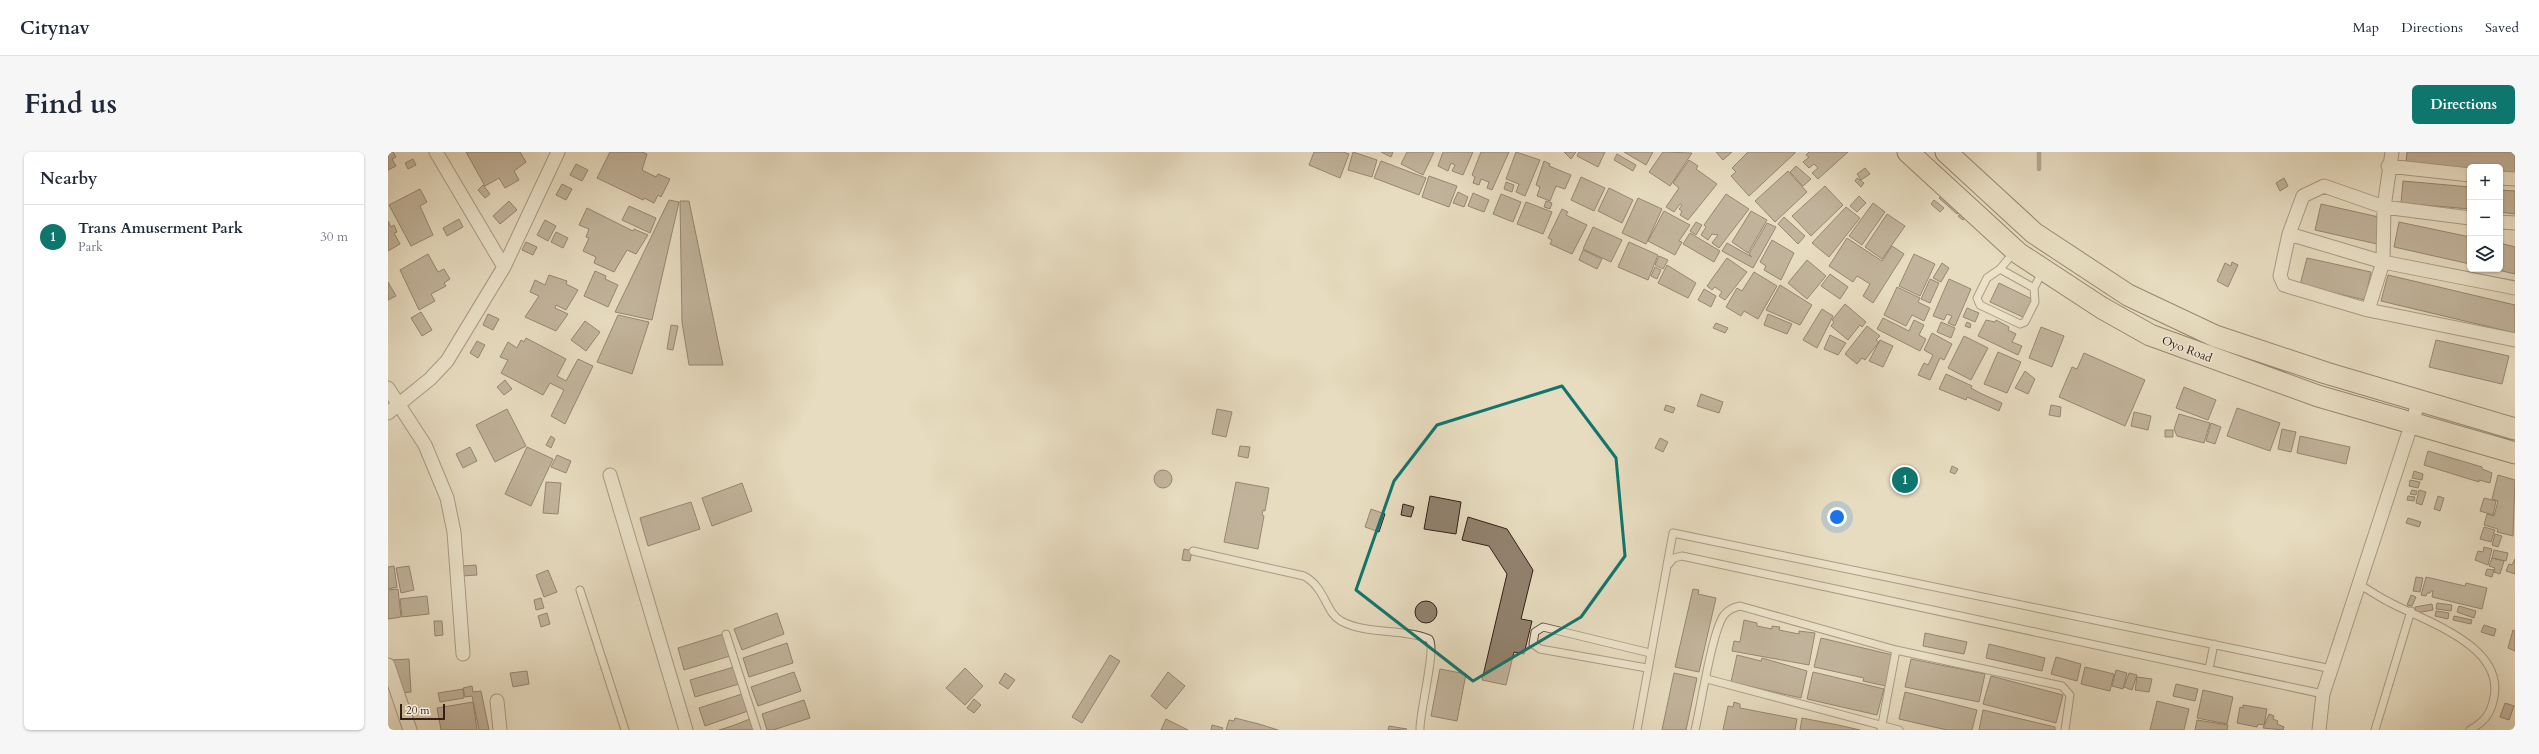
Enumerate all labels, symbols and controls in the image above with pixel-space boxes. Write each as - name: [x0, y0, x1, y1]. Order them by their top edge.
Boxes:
- text: Citynav: [20, 15, 90, 41]
- text: Map: [2353, 18, 2379, 37]
- text: Directions: [2401, 18, 2463, 37]
- text: Saved: [2485, 18, 2519, 37]
- text: Find us: [24, 85, 117, 123]
- button: Directions: [2412, 85, 2515, 124]
- map controls: [2467, 164, 2503, 272]
- button: +: [2467, 164, 2503, 200]
- text: Nearby: [40, 167, 97, 190]
- button: −: [2467, 200, 2503, 236]
- text: Trans Amuserment Park: [78, 218, 243, 238]
- text: 1: [50, 228, 56, 246]
- text: 30 m: [320, 228, 348, 246]
- button: layers: [2467, 236, 2503, 272]
- text: Park: [78, 238, 103, 256]
- street label: Oyo Road: [2159, 332, 2215, 366]
- pin: 1: [1892, 465, 1918, 495]
- your location: [1827, 507, 1847, 527]
- scale bar: [400, 702, 445, 721]
- text: 20 m: [406, 703, 430, 718]

